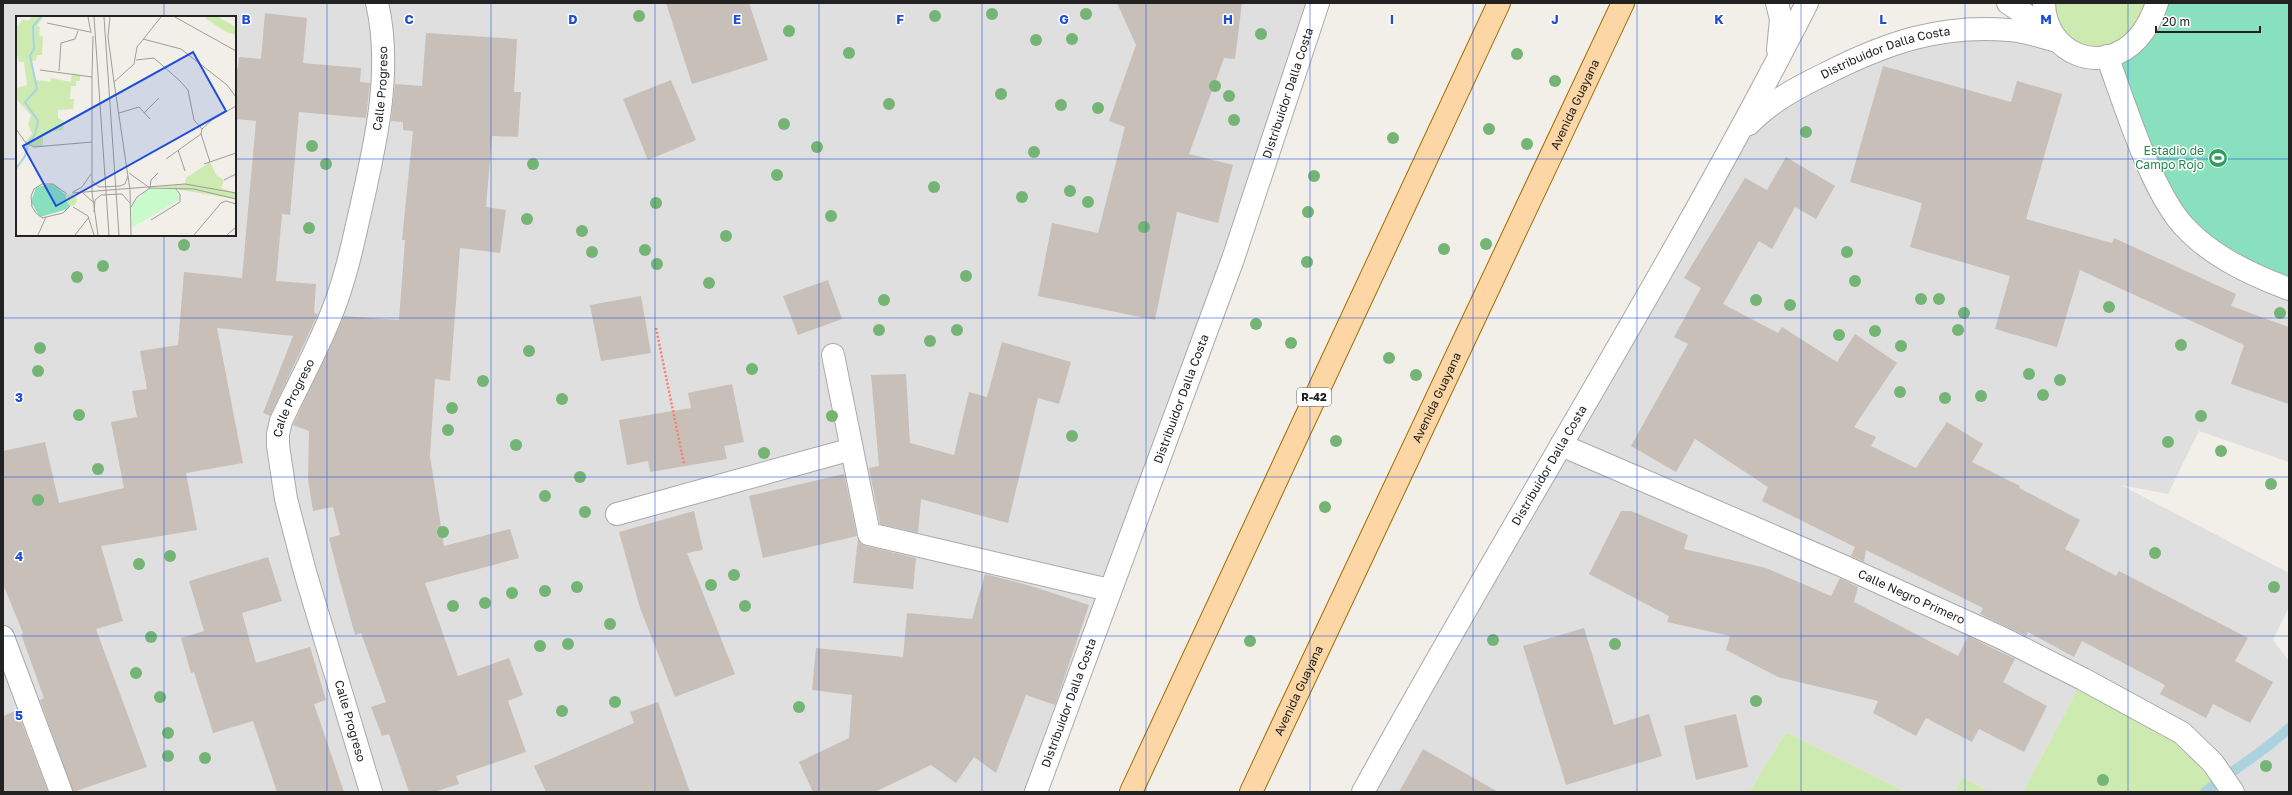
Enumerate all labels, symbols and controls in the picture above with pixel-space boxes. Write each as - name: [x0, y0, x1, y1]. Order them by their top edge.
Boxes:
- scale bar: [2156, 8, 2260, 34]
- text: B: [241, 11, 251, 27]
- text: C: [404, 11, 414, 27]
- text: D: [568, 11, 578, 27]
- text: E: [733, 11, 741, 27]
- text: F: [896, 11, 904, 27]
- text: G: [1059, 11, 1069, 27]
- text: H: [1223, 11, 1233, 27]
- text: I: [1390, 11, 1394, 27]
- text: J: [1551, 11, 1559, 27]
- text: K: [1714, 11, 1724, 27]
- text: L: [1879, 11, 1887, 27]
- text: M: [2040, 11, 2052, 27]
- text: 20 m: [2162, 14, 2190, 29]
- inset map: [16, 16, 236, 236]
- street label: Distribuidor Dalla Costa: [1818, 23, 1951, 82]
- street label: Distribuidor Dalla Costa: [1259, 26, 1316, 160]
- street label: Calle Progreso: [369, 46, 390, 132]
- street label: Avenida Guayana: [1547, 57, 1602, 152]
- place label: Estadio de Campo Rojo: [2135, 143, 2204, 172]
- sports icon: Estadio de Campo Rojo: [2207, 147, 2229, 169]
- street label: Distribuidor Dalla Costa: [1150, 332, 1212, 466]
- street label: Avenida Guayana: [1409, 350, 1464, 445]
- street label: Calle Progreso: [270, 356, 317, 439]
- road number: R-42: [1297, 388, 1331, 406]
- text: 3: [15, 389, 23, 405]
- street label: Distribuidor Dalla Costa: [1508, 402, 1590, 528]
- text: 4: [15, 548, 23, 564]
- street label: Calle Negro Primero: [1856, 566, 1968, 627]
- street label: Distribuidor Dalla Costa: [1038, 636, 1099, 770]
- street label: Avenida Guayana: [1271, 643, 1326, 738]
- street label: Calle Progreso: [332, 678, 369, 764]
- text: 5: [15, 707, 23, 723]

